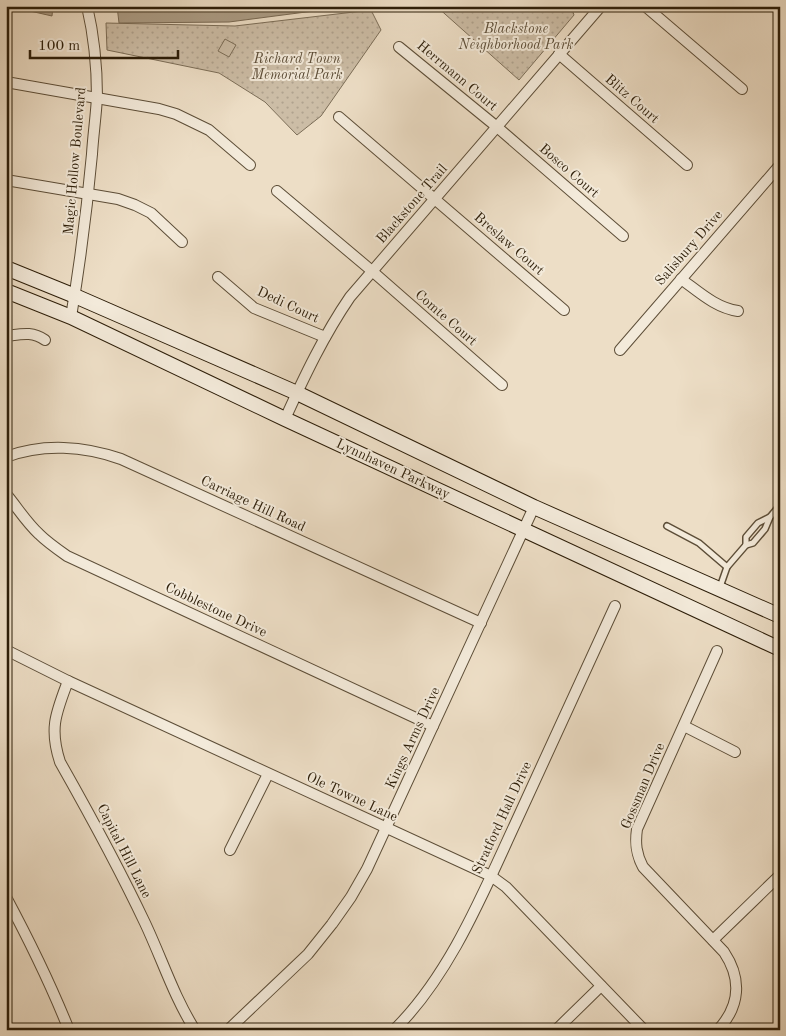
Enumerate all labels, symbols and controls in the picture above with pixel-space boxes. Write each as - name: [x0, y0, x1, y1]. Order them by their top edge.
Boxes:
- park label: Blackstone Neighborhood Park: [458, 22, 574, 53]
- scale bar: [30, 28, 178, 60]
- street label: Herrmann Court: [414, 38, 500, 114]
- text: 100 m: [38, 39, 80, 54]
- park label: Richard Town Memorial Park: [250, 52, 343, 82]
- street label: Blitz Court: [602, 72, 662, 126]
- street label: Magic Hollow Boulevard: [62, 87, 88, 235]
- street label: Bosco Court: [536, 141, 602, 201]
- street label: Blackstone Trail: [374, 162, 450, 246]
- street label: Salisbury Drive: [653, 208, 725, 288]
- street label: Breslaw Court: [471, 210, 547, 278]
- street label: Dedi Court: [255, 285, 321, 326]
- street label: Comte Court: [412, 287, 480, 349]
- street label: Lynnhaven Parkway: [334, 436, 453, 502]
- street label: Carriage Hill Road: [198, 474, 308, 534]
- street label: Cobblestone Drive: [163, 580, 269, 640]
- street label: Kings Arms Drive: [383, 685, 443, 791]
- street label: Gossman Drive: [619, 741, 667, 831]
- street label: Stratford Hall Drive: [470, 759, 534, 877]
- street label: Ole Towne Lane: [304, 770, 400, 824]
- street label: Capital Hill Lane: [94, 802, 154, 900]

